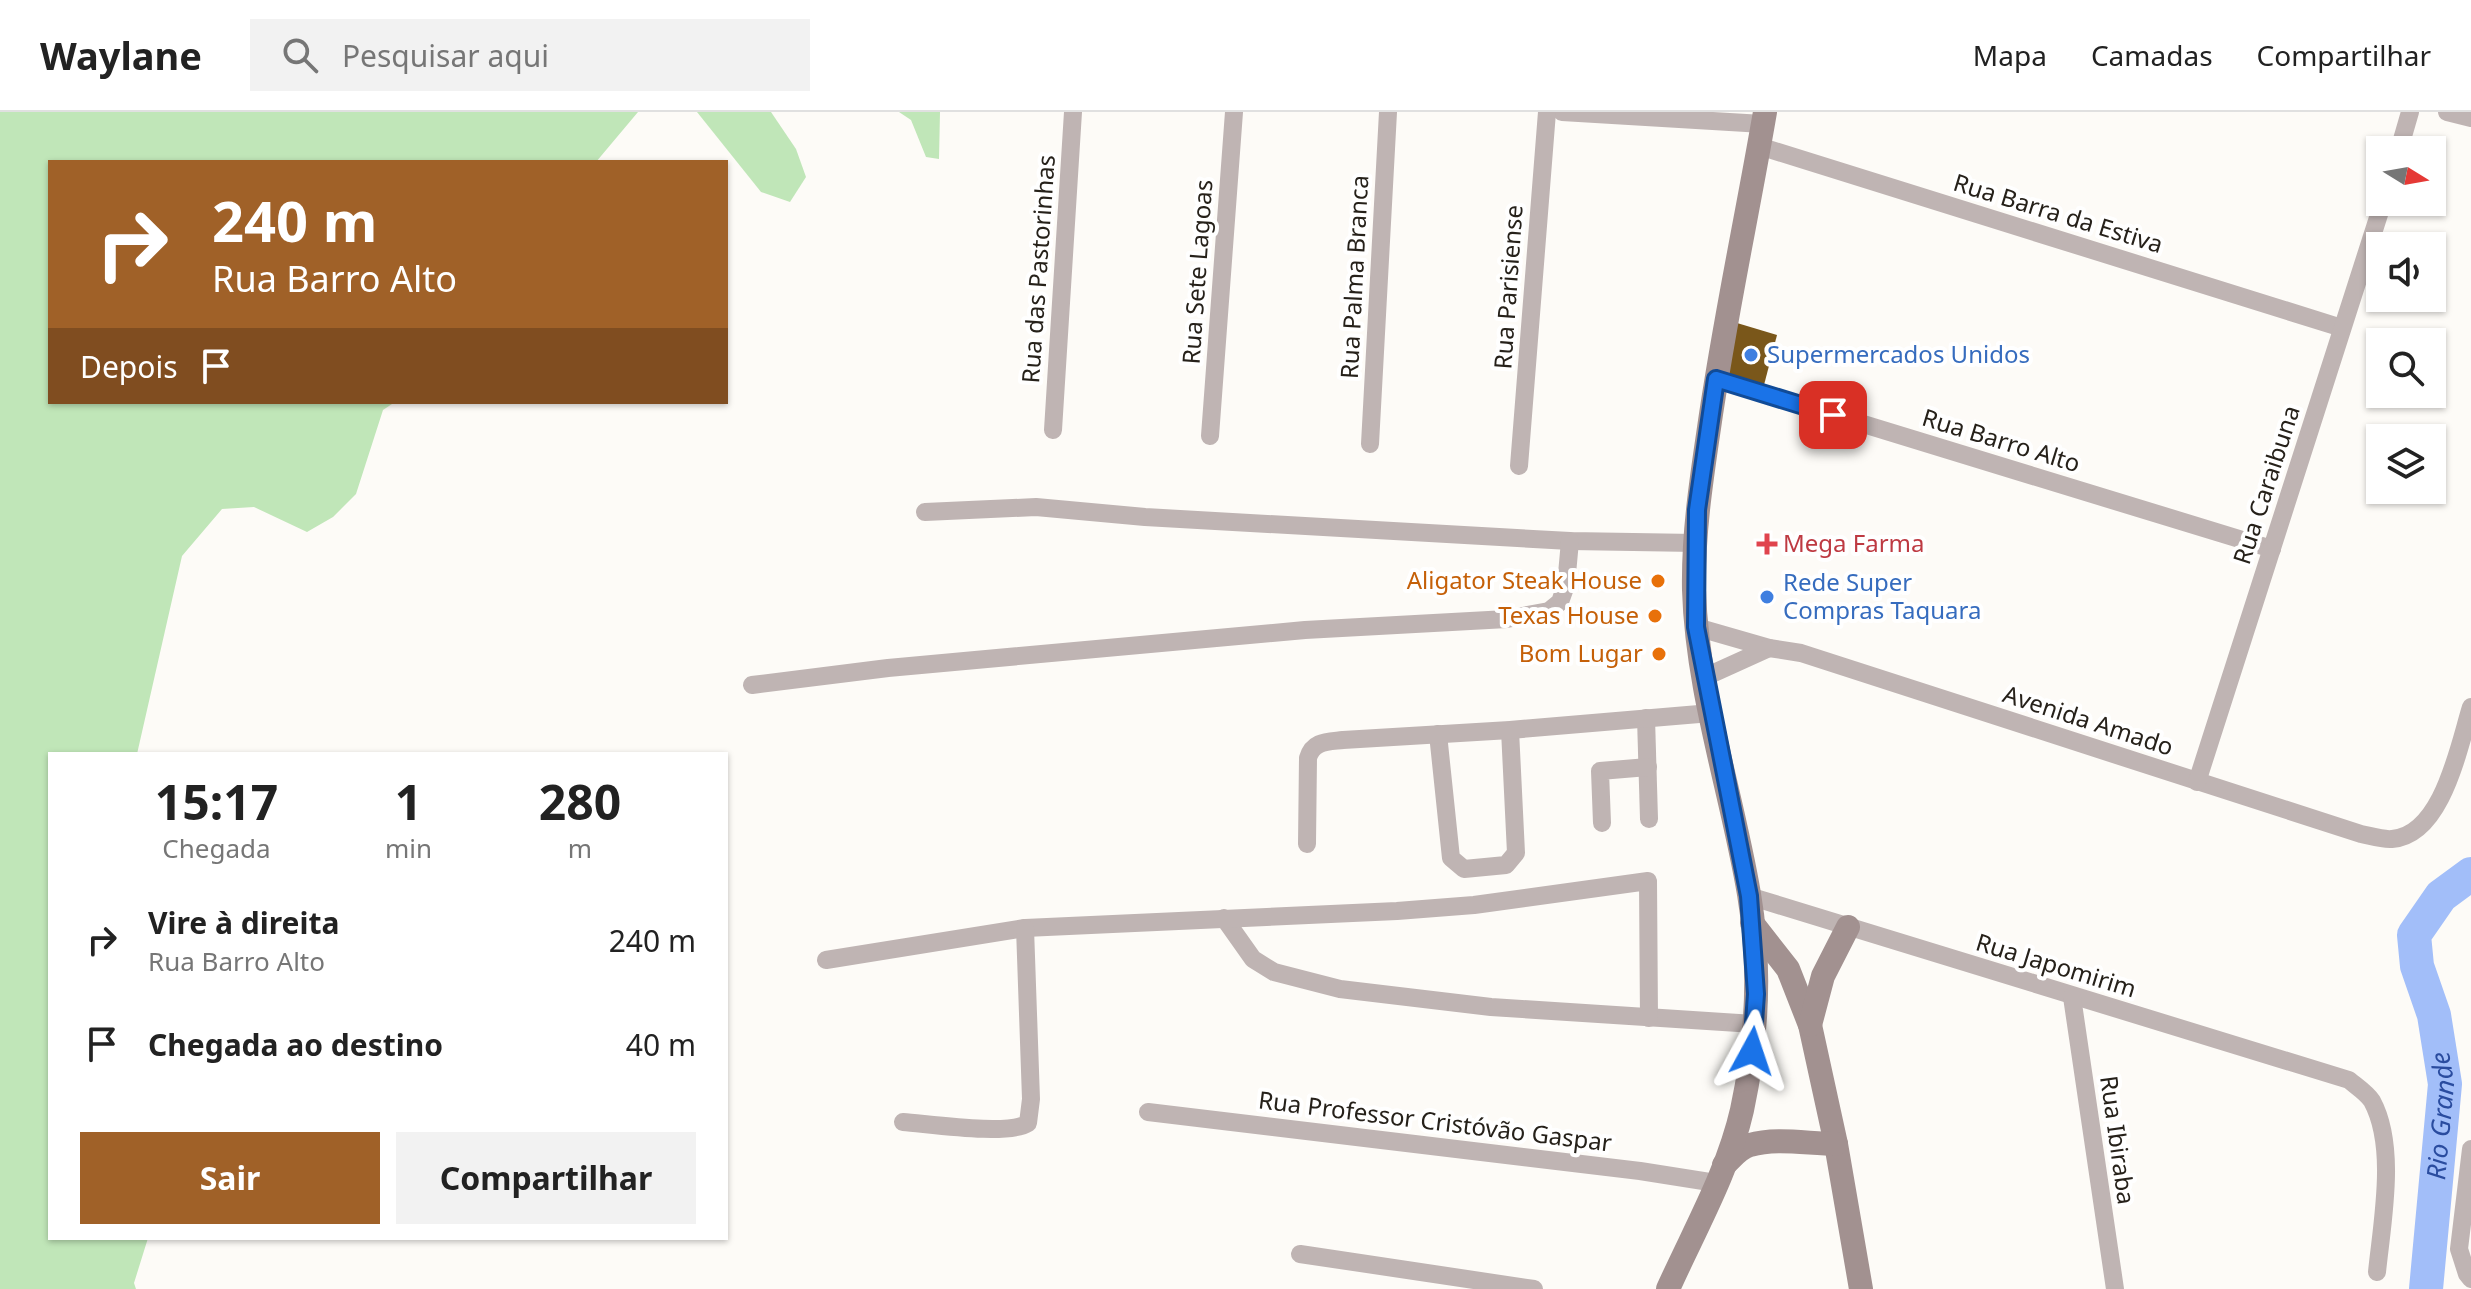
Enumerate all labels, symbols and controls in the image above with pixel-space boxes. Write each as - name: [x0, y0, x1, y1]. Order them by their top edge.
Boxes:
- search box: [250, 19, 810, 91]
- text: Waylane: [40, 29, 202, 81]
- icon: search: [278, 33, 322, 77]
- text: Pesquisar aqui: [342, 35, 549, 76]
- text: Mapa: [1973, 36, 2047, 74]
- text: Camadas: [2091, 36, 2213, 74]
- text: Compartilhar: [2257, 36, 2431, 74]
- north arrow: [2366, 136, 2446, 216]
- map controls: [2366, 136, 2446, 504]
- street label: Rua das Pastorinhas: [1013, 154, 1062, 384]
- street label: Rua Barra da Estiva: [1950, 165, 2167, 260]
- street label: Rua Palma Branca: [1332, 174, 1375, 380]
- street label: Rua Sete Lagoas: [1174, 179, 1219, 365]
- text: 240 m: [212, 182, 377, 258]
- icon: right: [80, 192, 184, 296]
- street label: Rua Parisiense: [1485, 204, 1530, 370]
- button: sound: [2366, 232, 2446, 312]
- text: Rua Barro Alto: [212, 254, 457, 303]
- button: search: [2366, 328, 2446, 408]
- place label: Supermercados Unidos: [1767, 337, 2030, 370]
- icon: arrive: [194, 344, 238, 388]
- text: Depois: [80, 346, 178, 387]
- marker: Supermercados Unidos: [1742, 346, 1760, 364]
- pin: [1799, 381, 1867, 449]
- icon: arrive: [1811, 393, 1855, 437]
- street label: Rua Barro Alto: [1919, 400, 2084, 479]
- street label: Rua Caraibuna: [2224, 401, 2307, 568]
- button: layers: [2366, 424, 2446, 504]
- place label: Mega Farma: [1783, 526, 1925, 559]
- marker: Mega Farma: [1758, 535, 1776, 553]
- place label: Aligator Steak House: [1407, 563, 1642, 596]
- place label: Rede Super Compras Taquara: [1783, 565, 1981, 626]
- marker: Aligator Steak House: [1649, 572, 1667, 590]
- marker: Rede Super Compras Taquara: [1758, 588, 1776, 606]
- place label: Texas House: [1498, 598, 1639, 631]
- marker: Texas House: [1646, 607, 1664, 625]
- place label: Bom Lugar: [1519, 636, 1643, 669]
- marker: Bom Lugar: [1650, 645, 1668, 663]
- street label: Avenida Amado: [1999, 677, 2178, 763]
- text: 15:17: [155, 769, 278, 834]
- text: 1: [395, 769, 422, 834]
- text: 280: [539, 769, 621, 834]
- text: Chegada: [162, 830, 271, 866]
- text: min: [385, 830, 432, 866]
- text: m: [568, 830, 592, 866]
- text: Vire à direita: [148, 902, 339, 943]
- icon: right: [80, 918, 124, 962]
- text: 240 m: [609, 920, 696, 961]
- street label: Rua Japomirim: [1972, 925, 2141, 1005]
- text: Rua Barro Alto: [148, 943, 325, 979]
- position arrow: [1710, 1009, 1794, 1093]
- icon: arrive: [80, 1022, 124, 1066]
- text: Chegada ao destino: [148, 1024, 443, 1065]
- text: 40 m: [626, 1024, 696, 1065]
- water label: Rio Grande: [2417, 1049, 2462, 1181]
- street label: Rua Ibiraba: [2093, 1073, 2144, 1206]
- street label: Rua Professor Cristóvão Gaspar: [1257, 1082, 1614, 1159]
- button: Sair: [80, 1132, 380, 1224]
- button: Compartilhar: [396, 1132, 696, 1224]

